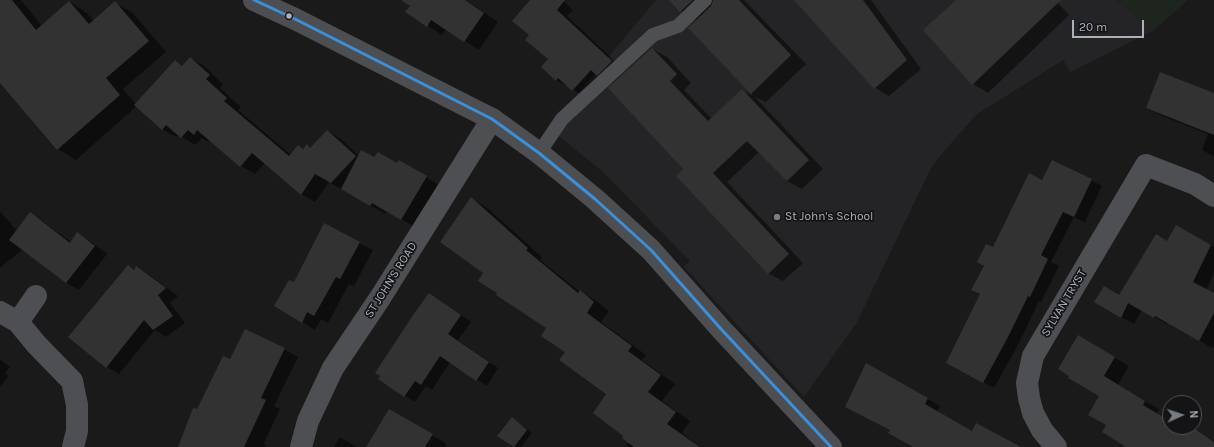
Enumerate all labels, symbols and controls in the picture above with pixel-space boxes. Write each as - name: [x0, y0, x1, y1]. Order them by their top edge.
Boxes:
- unlabelled marker: [284, 11, 294, 21]
- scale bar: [1074, 12, 1146, 38]
- text: 20 m: [1079, 20, 1107, 34]
- place label: St John's School: [785, 210, 873, 224]
- marker: St John's School: [772, 212, 782, 222]
- street label: ST JOHN'S ROAD: [362, 239, 420, 321]
- street label: SYLVAN TRYST: [1038, 267, 1090, 339]
- north arrow: [1162, 395, 1202, 435]
- text: N: [1187, 410, 1200, 419]

